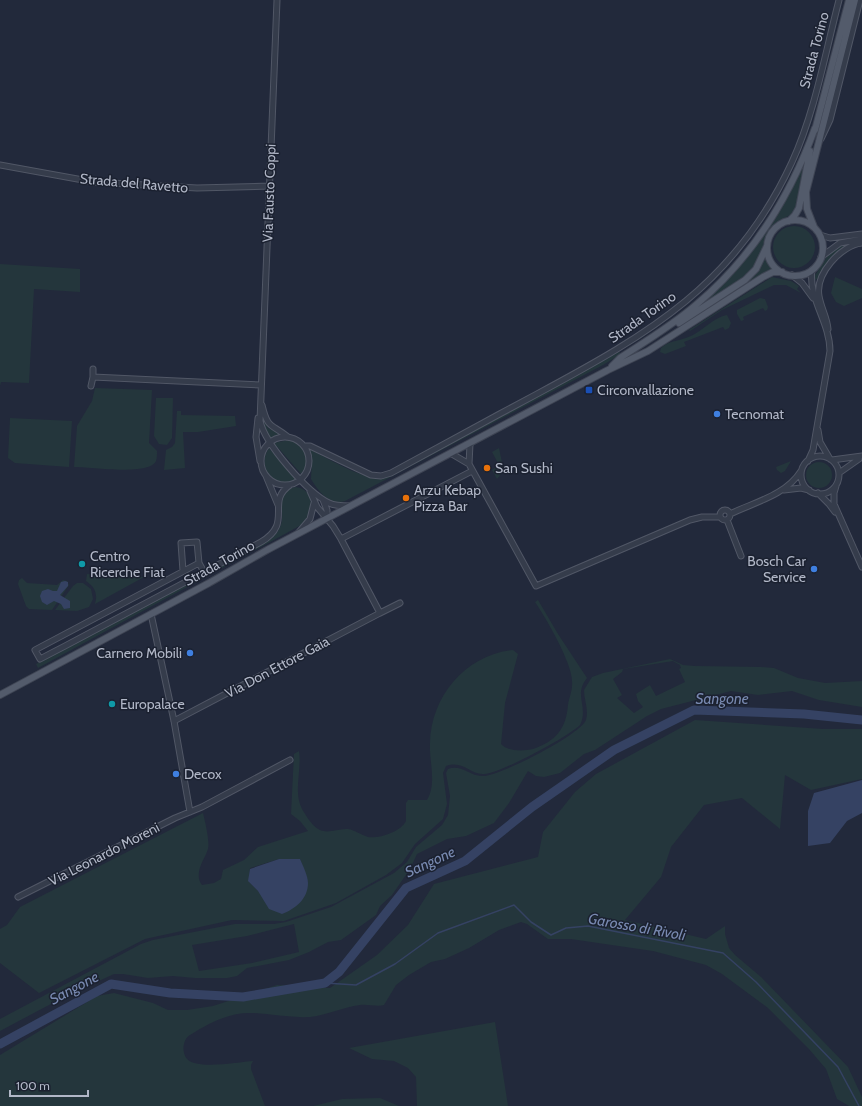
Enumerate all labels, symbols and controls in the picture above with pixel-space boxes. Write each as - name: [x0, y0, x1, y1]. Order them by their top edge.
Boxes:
- street label: Strada Torino: [795, 10, 833, 90]
- street label: Via Fausto Coppi: [258, 143, 280, 243]
- street label: Strada del Ravetto: [79, 169, 189, 197]
- street label: Strada Torino: [605, 287, 679, 347]
- place label: Circonvallazione: [597, 381, 694, 399]
- marker: Circonvallazione: [584, 385, 594, 395]
- place label: Tecnomat: [725, 405, 784, 423]
- marker: Tecnomat: [712, 409, 722, 419]
- place label: San Sushi: [495, 459, 553, 477]
- marker: San Sushi: [482, 463, 492, 473]
- place label: Arzu Kebap Pizza Bar: [414, 481, 481, 515]
- marker: Arzu Kebap Pizza Bar: [401, 493, 411, 503]
- street label: Strada Torino: [180, 536, 258, 590]
- place label: Centro Ricerche Fiat: [90, 547, 165, 581]
- place label: Bosch Car Service: [747, 552, 807, 586]
- marker: Centro Ricerche Fiat: [77, 559, 87, 569]
- marker: Bosch Car Service: [809, 564, 819, 574]
- street label: Via Don Ettore Gaia: [222, 632, 333, 702]
- place label: Carnero Mobili: [96, 644, 182, 662]
- marker: Carnero Mobili: [185, 648, 195, 658]
- water label: Sangone: [695, 690, 749, 708]
- place label: Europalace: [120, 695, 185, 713]
- marker: Europalace: [107, 699, 117, 709]
- place label: Decox: [184, 765, 222, 783]
- marker: Decox: [171, 769, 181, 779]
- street label: Via Leonardo Moreni: [45, 818, 163, 890]
- water label: Sangone: [402, 843, 458, 881]
- water label: Garosso di Rivoli: [587, 910, 688, 945]
- water label: Sangone: [46, 968, 102, 1008]
- scale bar: [10, 1072, 88, 1098]
- text: 100 m: [16, 1078, 50, 1093]

